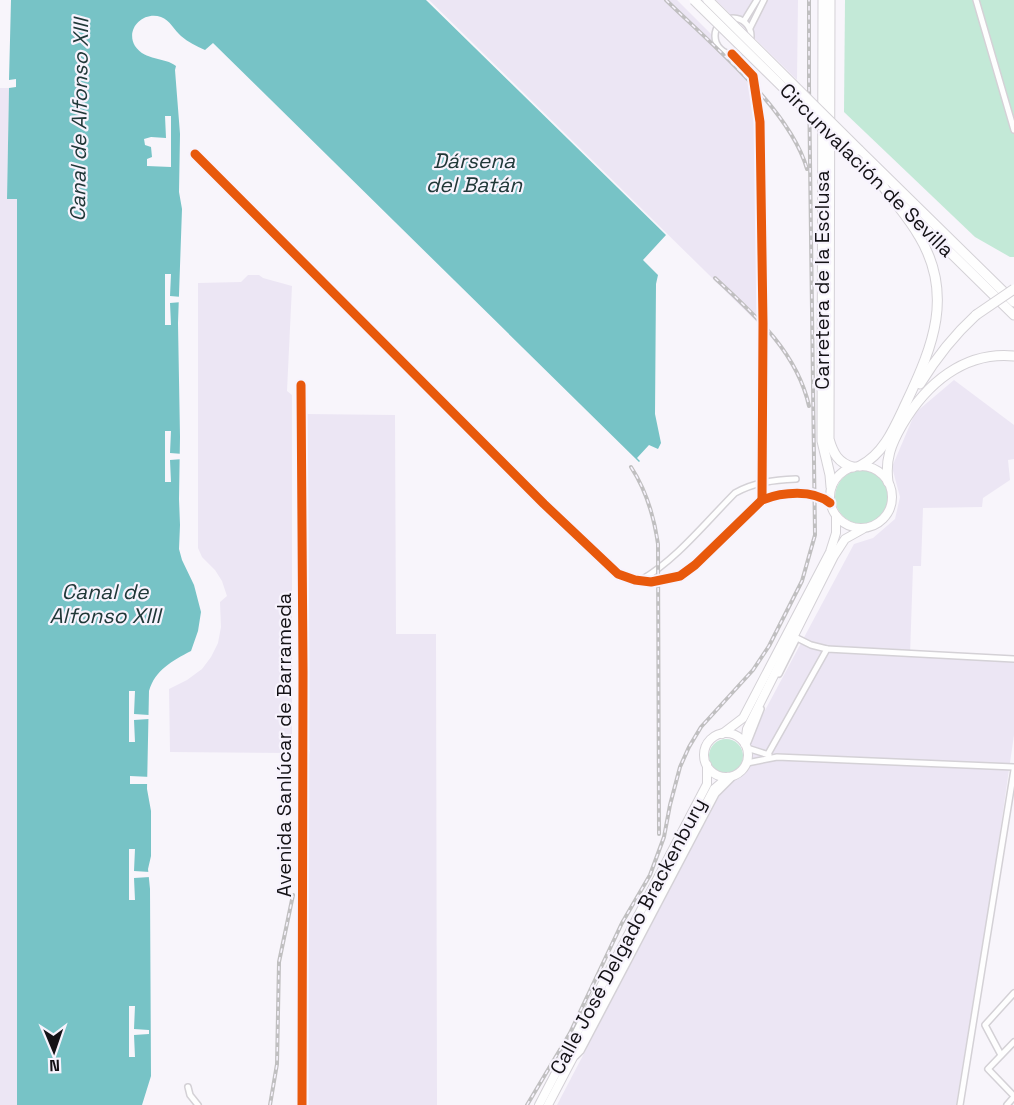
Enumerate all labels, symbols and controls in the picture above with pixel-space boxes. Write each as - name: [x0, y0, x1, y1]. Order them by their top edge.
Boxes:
- water label: Canal de Alfonso XIII: [64, 15, 94, 222]
- street label: Circunvalación de Sevilla: [774, 77, 960, 263]
- water label: Dársena del Batán: [426, 147, 523, 198]
- street label: Carretera de la Esclusa: [809, 170, 835, 390]
- water label: Canal de Alfonso XIII: [49, 578, 163, 629]
- street label: Avenida Sanlúcar de Barrameda: [271, 593, 297, 897]
- street label: Calle José Delgado Brackenbury: [544, 793, 712, 1079]
- north arrow: [24, 1021, 84, 1081]
- text: N: [49, 1055, 60, 1076]

